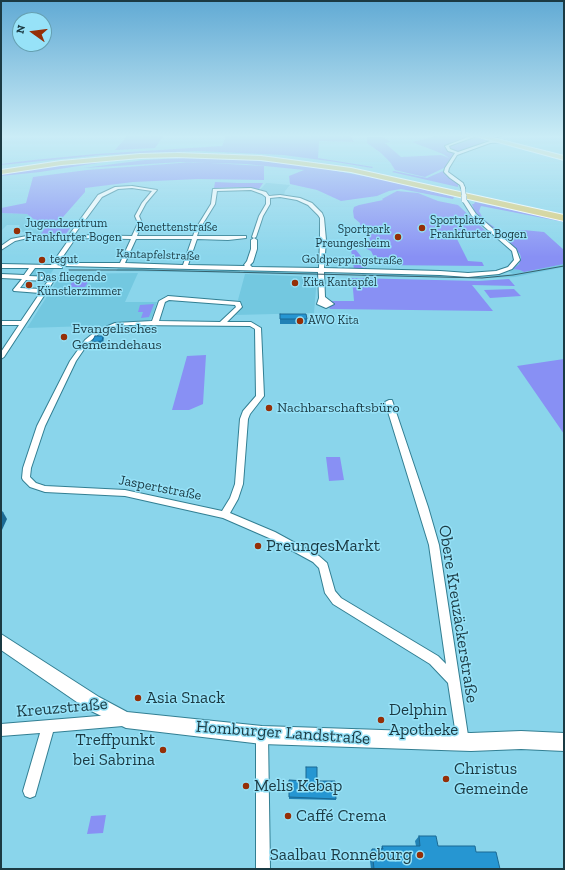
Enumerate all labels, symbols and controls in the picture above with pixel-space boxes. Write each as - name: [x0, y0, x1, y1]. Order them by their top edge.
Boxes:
- north arrow: [12, 12, 52, 52]
- text: N: [14, 24, 28, 35]
- place label: Sportplatz Frankfurter Bogen: [430, 214, 527, 242]
- place label: Jugendzentrum Frankfurter Bogen: [25, 217, 122, 245]
- street label: Renettenstraße: [137, 221, 217, 235]
- place label: Sportpark Preungesheim: [315, 223, 390, 251]
- marker: Sportplatz Frankfurter Bogen: [417, 223, 427, 233]
- marker: Jugendzentrum Frankfurter Bogen: [12, 226, 22, 236]
- marker: Sportpark Preungesheim: [393, 232, 403, 242]
- street label: Kantapfelstraße: [116, 246, 200, 264]
- street label: Goldpeppingstraße: [302, 252, 402, 268]
- place label: tegut: [50, 253, 78, 267]
- marker: tegut: [37, 255, 47, 265]
- place label: Das fliegende Künstlerzimmer: [37, 271, 122, 299]
- place label: Kita Kantapfel: [303, 276, 377, 290]
- marker: Kita Kantapfel: [290, 278, 300, 288]
- marker: Das fliegende Künstlerzimmer: [24, 280, 34, 290]
- place label: AWO Kita: [308, 314, 359, 328]
- marker: AWO Kita: [295, 316, 305, 326]
- place label: Evangelisches Gemeindehaus: [72, 321, 162, 354]
- marker: Evangelisches Gemeindehaus: [59, 332, 69, 342]
- place label: Nachbarschaftsbüro: [277, 400, 400, 416]
- marker: Nachbarschaftsbüro: [264, 403, 274, 413]
- street label: Jaspertstraße: [117, 472, 203, 504]
- street label: Obere Kreuzäckerstraße: [434, 524, 482, 704]
- place label: PreungesMarkt: [266, 536, 380, 556]
- marker: PreungesMarkt: [253, 541, 263, 551]
- place label: Asia Snack: [146, 688, 225, 708]
- marker: Asia Snack: [133, 693, 143, 703]
- street label: Kreuzstraße: [15, 694, 109, 722]
- place label: Delphin Apotheke: [389, 700, 458, 740]
- marker: Delphin Apotheke: [376, 715, 386, 725]
- street label: Homburger Landstraße: [195, 717, 371, 749]
- place label: Treffpunkt bei Sabrina: [73, 730, 155, 770]
- marker: Treffpunkt bei Sabrina: [158, 745, 168, 755]
- place label: Christus Gemeinde: [454, 759, 528, 799]
- marker: Christus Gemeinde: [441, 774, 451, 784]
- place label: Melis Kebap: [254, 776, 342, 796]
- marker: Melis Kebap: [241, 781, 251, 791]
- place label: Caffé Crema: [296, 806, 386, 826]
- marker: Caffé Crema: [283, 811, 293, 821]
- place label: Saalbau Ronneburg: [270, 845, 412, 865]
- marker: Saalbau Ronneburg: [415, 850, 425, 860]

